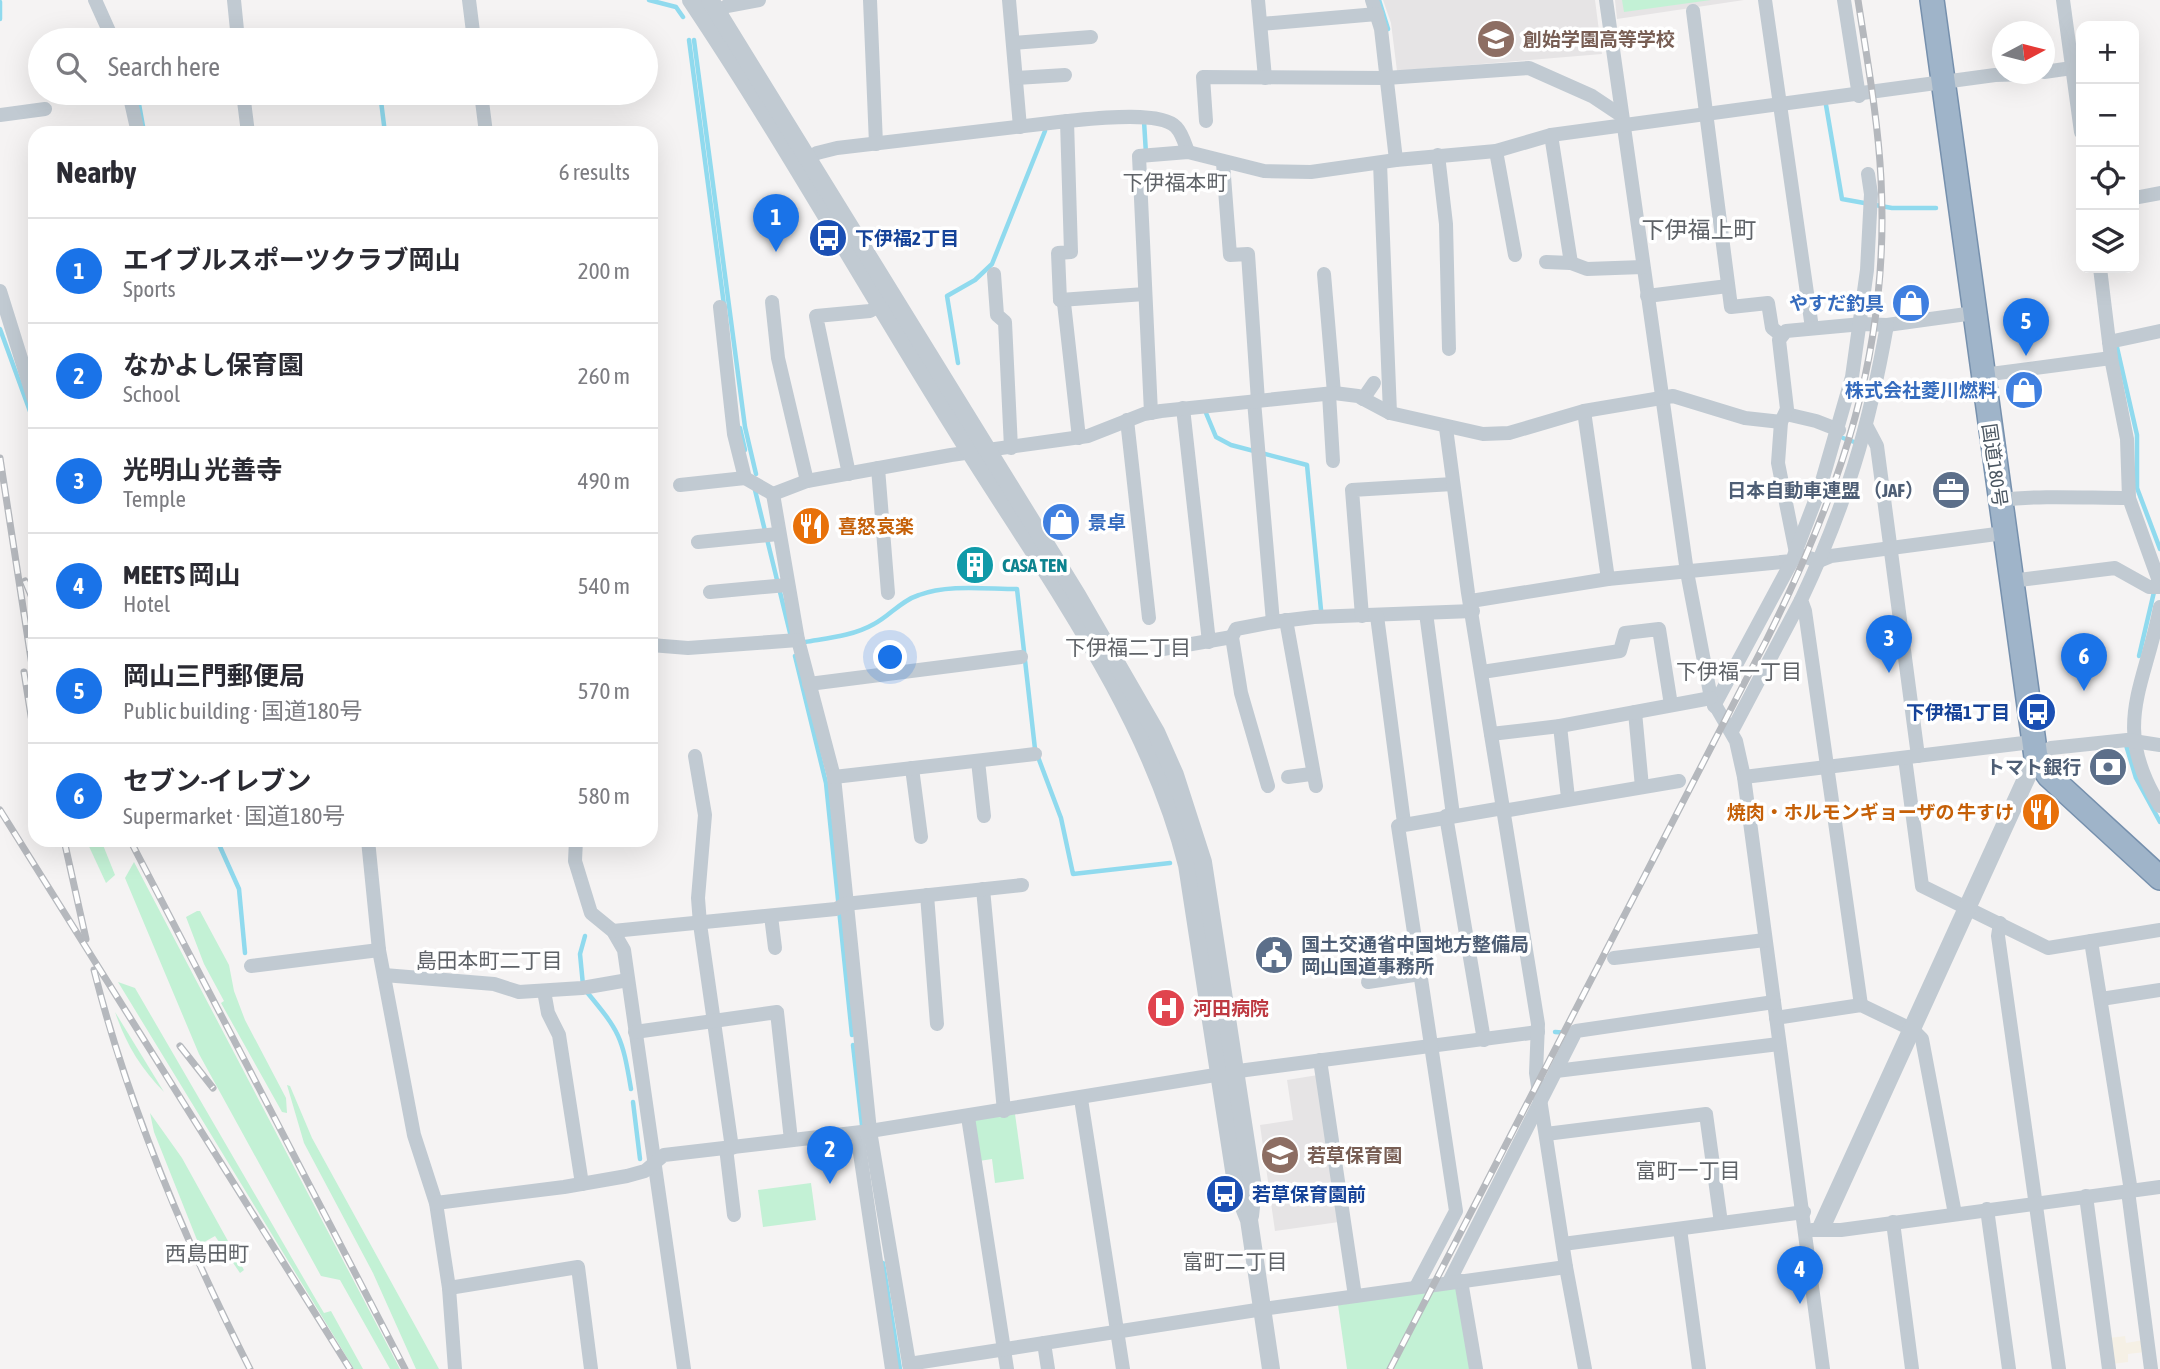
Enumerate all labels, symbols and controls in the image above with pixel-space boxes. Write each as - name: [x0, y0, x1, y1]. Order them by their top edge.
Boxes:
- school or university icon: 創始学園高等学校: [1475, 18, 1517, 60]
- north arrow: [1992, 21, 2055, 84]
- map controls: [2076, 21, 2139, 273]
- button: +: [2076, 21, 2139, 84]
- search box: [28, 28, 658, 105]
- place label: 創始学園高等学校: [1523, 28, 1675, 50]
- icon: search: [52, 48, 90, 86]
- text: Search here: [108, 52, 220, 82]
- button: −: [2076, 84, 2139, 147]
- button: locate: [2076, 147, 2139, 210]
- text: Nearby: [56, 155, 136, 189]
- text: 6 results: [559, 159, 630, 185]
- district label: 下伊福本町: [1123, 170, 1228, 194]
- pin: 1: [753, 194, 799, 252]
- button: layers: [2076, 210, 2139, 273]
- bus stop icon: 下伊福2丁目: [807, 217, 849, 259]
- district label: 下伊福上町: [1642, 217, 1757, 243]
- place label: 下伊福2丁目: [855, 227, 959, 249]
- text: エイブルスポーツクラブ岡山: [123, 245, 460, 275]
- text: 1: [74, 258, 84, 284]
- text: 200 m: [578, 258, 630, 284]
- text: Sports: [123, 276, 176, 302]
- shop icon: やすだ釣具: [1890, 282, 1932, 324]
- place label: やすだ釣具: [1789, 292, 1884, 314]
- pin: 5: [2003, 298, 2049, 356]
- text: なかよし保育園: [123, 350, 304, 380]
- text: 2: [74, 363, 84, 389]
- text: 260 m: [578, 363, 630, 389]
- shop icon: 株式会社菱川燃料: [2003, 369, 2045, 411]
- place label: 株式会社菱川燃料: [1845, 379, 1997, 401]
- text: School: [123, 381, 180, 407]
- street label: 国道180号: [1978, 422, 2012, 508]
- text: 光明山 光善寺: [123, 455, 283, 485]
- text: 3: [74, 468, 84, 494]
- text: 490 m: [578, 468, 630, 494]
- office icon: 日本自動車連盟 （JAF）: [1930, 469, 1972, 511]
- place label: 日本自動車連盟 （JAF）: [1727, 479, 1924, 501]
- text: Temple: [123, 486, 186, 512]
- shop icon: 景卓: [1040, 501, 1082, 543]
- restaurant icon: 喜怒哀楽: [790, 505, 832, 547]
- place label: 景卓: [1088, 511, 1126, 533]
- place label: 喜怒哀楽: [838, 515, 914, 537]
- building icon: CASA TEN: [954, 544, 996, 586]
- place label: CASA TEN: [1002, 554, 1067, 576]
- text: MEETS 岡山: [123, 560, 240, 590]
- text: 4: [74, 573, 84, 599]
- text: 540 m: [578, 573, 630, 599]
- text: Hotel: [123, 591, 170, 617]
- pin: 3: [1866, 615, 1912, 673]
- pin: 6: [2061, 633, 2107, 691]
- district label: 下伊福二丁目: [1065, 635, 1191, 659]
- your location: [873, 640, 907, 674]
- district label: 下伊福一丁目: [1676, 659, 1802, 683]
- text: 岡山三門郵便局: [123, 661, 305, 691]
- text: 5: [74, 678, 84, 704]
- text: 570 m: [578, 678, 630, 704]
- bus stop icon: 下伊福1丁目: [2016, 691, 2058, 733]
- text: Public building · 国道180号: [123, 698, 362, 724]
- place label: 下伊福1丁目: [1906, 701, 2010, 723]
- bank icon: トマト銀行: [2087, 746, 2129, 788]
- place label: トマト銀行: [1986, 756, 2081, 778]
- text: セブン-イレブン: [123, 766, 312, 796]
- text: 6: [74, 783, 84, 809]
- text: 580 m: [578, 783, 630, 809]
- restaurant icon: 焼肉・ホルモンギョーザの 牛すけ: [2020, 791, 2062, 833]
- place label: 焼肉・ホルモンギョーザの 牛すけ: [1727, 801, 2014, 823]
- text: Supermarket · 国道180号: [123, 803, 345, 829]
- place label: 国土交通省中国地方整備局 岡山国道事務所: [1301, 933, 1529, 977]
- public building icon: 国土交通省中国地方整備局 岡山国道事務所: [1253, 934, 1295, 976]
- district label: 島田本町二丁目: [416, 948, 563, 972]
- hospital icon: 河田病院: [1145, 987, 1187, 1029]
- place label: 河田病院: [1193, 997, 1269, 1019]
- pin: 2: [807, 1126, 853, 1184]
- school or university icon: 若草保育園: [1259, 1134, 1301, 1176]
- place label: 若草保育園: [1307, 1144, 1402, 1166]
- district label: 富町一丁目: [1636, 1158, 1741, 1182]
- bus stop icon: 若草保育園前: [1204, 1173, 1246, 1215]
- place label: 若草保育園前: [1252, 1183, 1366, 1205]
- district label: 西島田町: [165, 1241, 249, 1265]
- pin: 4: [1777, 1246, 1823, 1304]
- district label: 富町二丁目: [1183, 1249, 1288, 1273]

